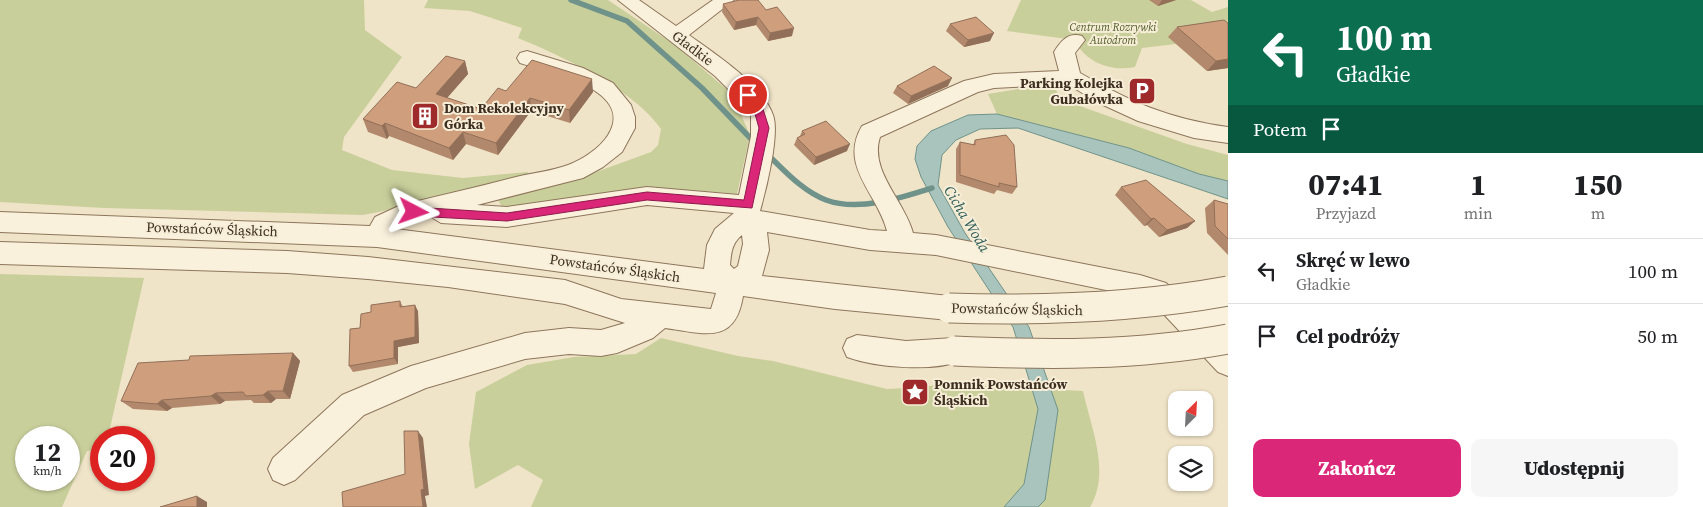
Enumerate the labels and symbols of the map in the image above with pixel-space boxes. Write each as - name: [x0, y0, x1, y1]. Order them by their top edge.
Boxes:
- park label: Centrum Rozrywki Autodrom: [1070, 20, 1157, 48]
- street label: Gładkie: [668, 26, 718, 70]
- place label: Parking Kolejka Gubałówka: [1020, 73, 1124, 109]
- pin: [727, 74, 769, 116]
- parking icon: Parking Kolejka Gubałówka: [1127, 76, 1157, 106]
- place label: Dom Rekolekcyjny Górka: [444, 98, 565, 134]
- building icon: Dom Rekolekcyjny Górka: [410, 101, 440, 131]
- water label: Cicha Woda: [939, 181, 996, 256]
- position arrow: [387, 185, 439, 237]
- street label: Powstańców Śląskich: [146, 217, 278, 241]
- street label: Powstańców Śląskich: [548, 249, 682, 287]
- street label: Powstańców Śląskich: [951, 298, 1083, 320]
- place label: Pomnik Powstańców Śląskich: [934, 374, 1068, 410]
- place icon: Pomnik Powstańców Śląskich: [900, 377, 930, 407]
- north arrow: [1168, 391, 1212, 436]
- speed limit sign: 20: [90, 426, 155, 491]

